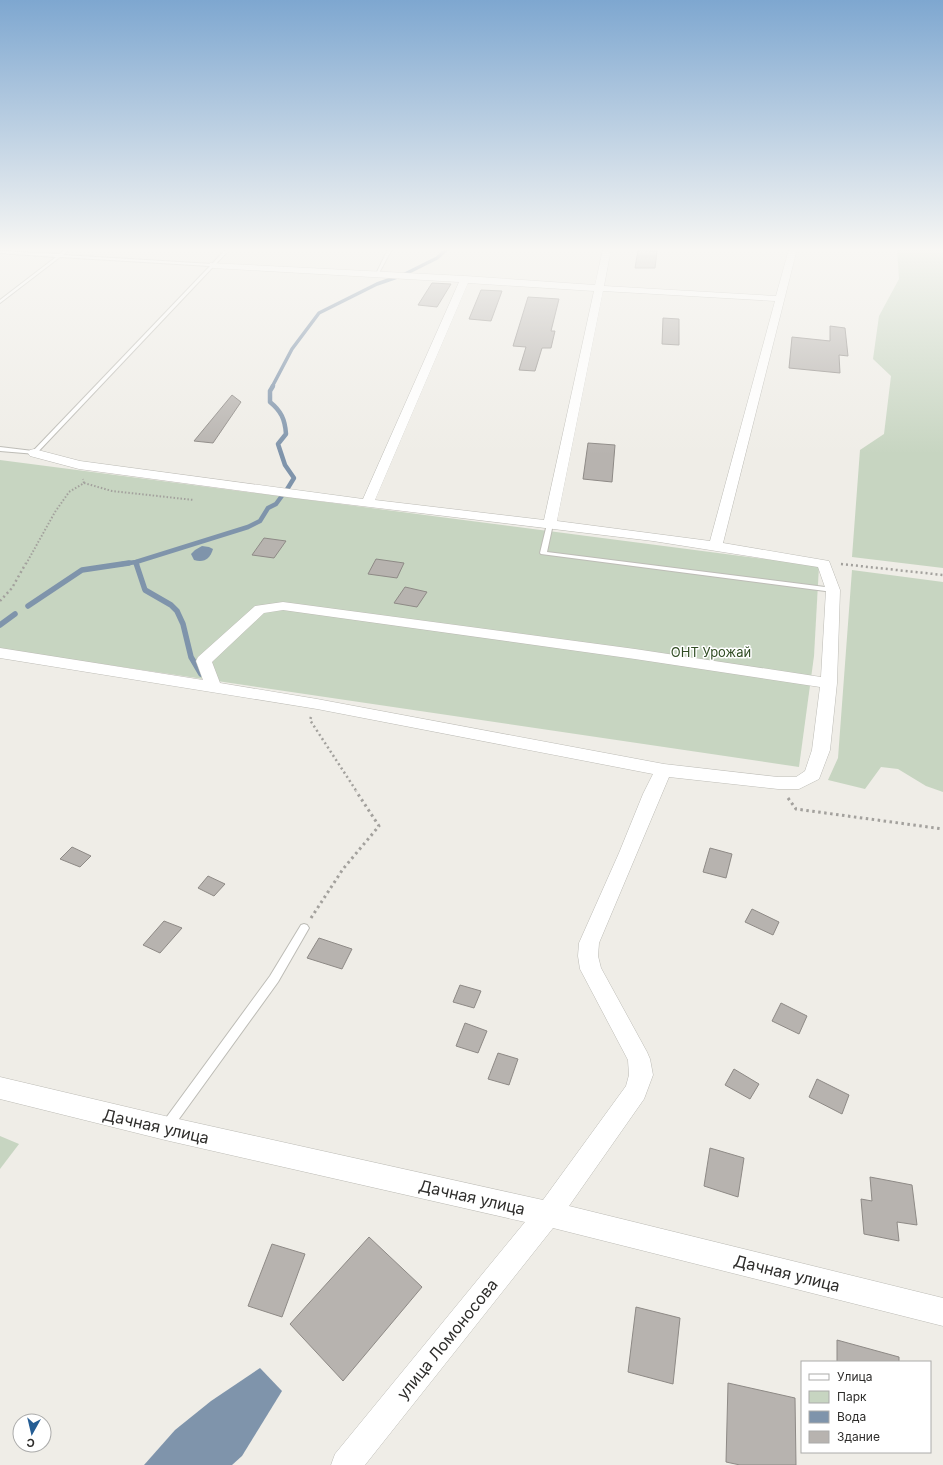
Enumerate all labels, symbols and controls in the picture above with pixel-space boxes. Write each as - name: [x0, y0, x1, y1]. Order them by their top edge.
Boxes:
- park label: ОНТ Урожай: [671, 644, 751, 660]
- street label: Дачная улица: [101, 1104, 211, 1148]
- street label: Дачная улица: [417, 1175, 527, 1219]
- street label: Дачная улица: [732, 1250, 842, 1296]
- street label: улица Ломоносова: [392, 1275, 502, 1403]
- legend: [801, 1361, 931, 1453]
- text: Улица: [837, 1369, 872, 1384]
- text: Парк: [837, 1389, 867, 1404]
- text: Вода: [837, 1409, 866, 1424]
- north arrow: [12, 1413, 52, 1453]
- text: Здание: [837, 1429, 880, 1444]
- text: С: [26, 1435, 36, 1450]

